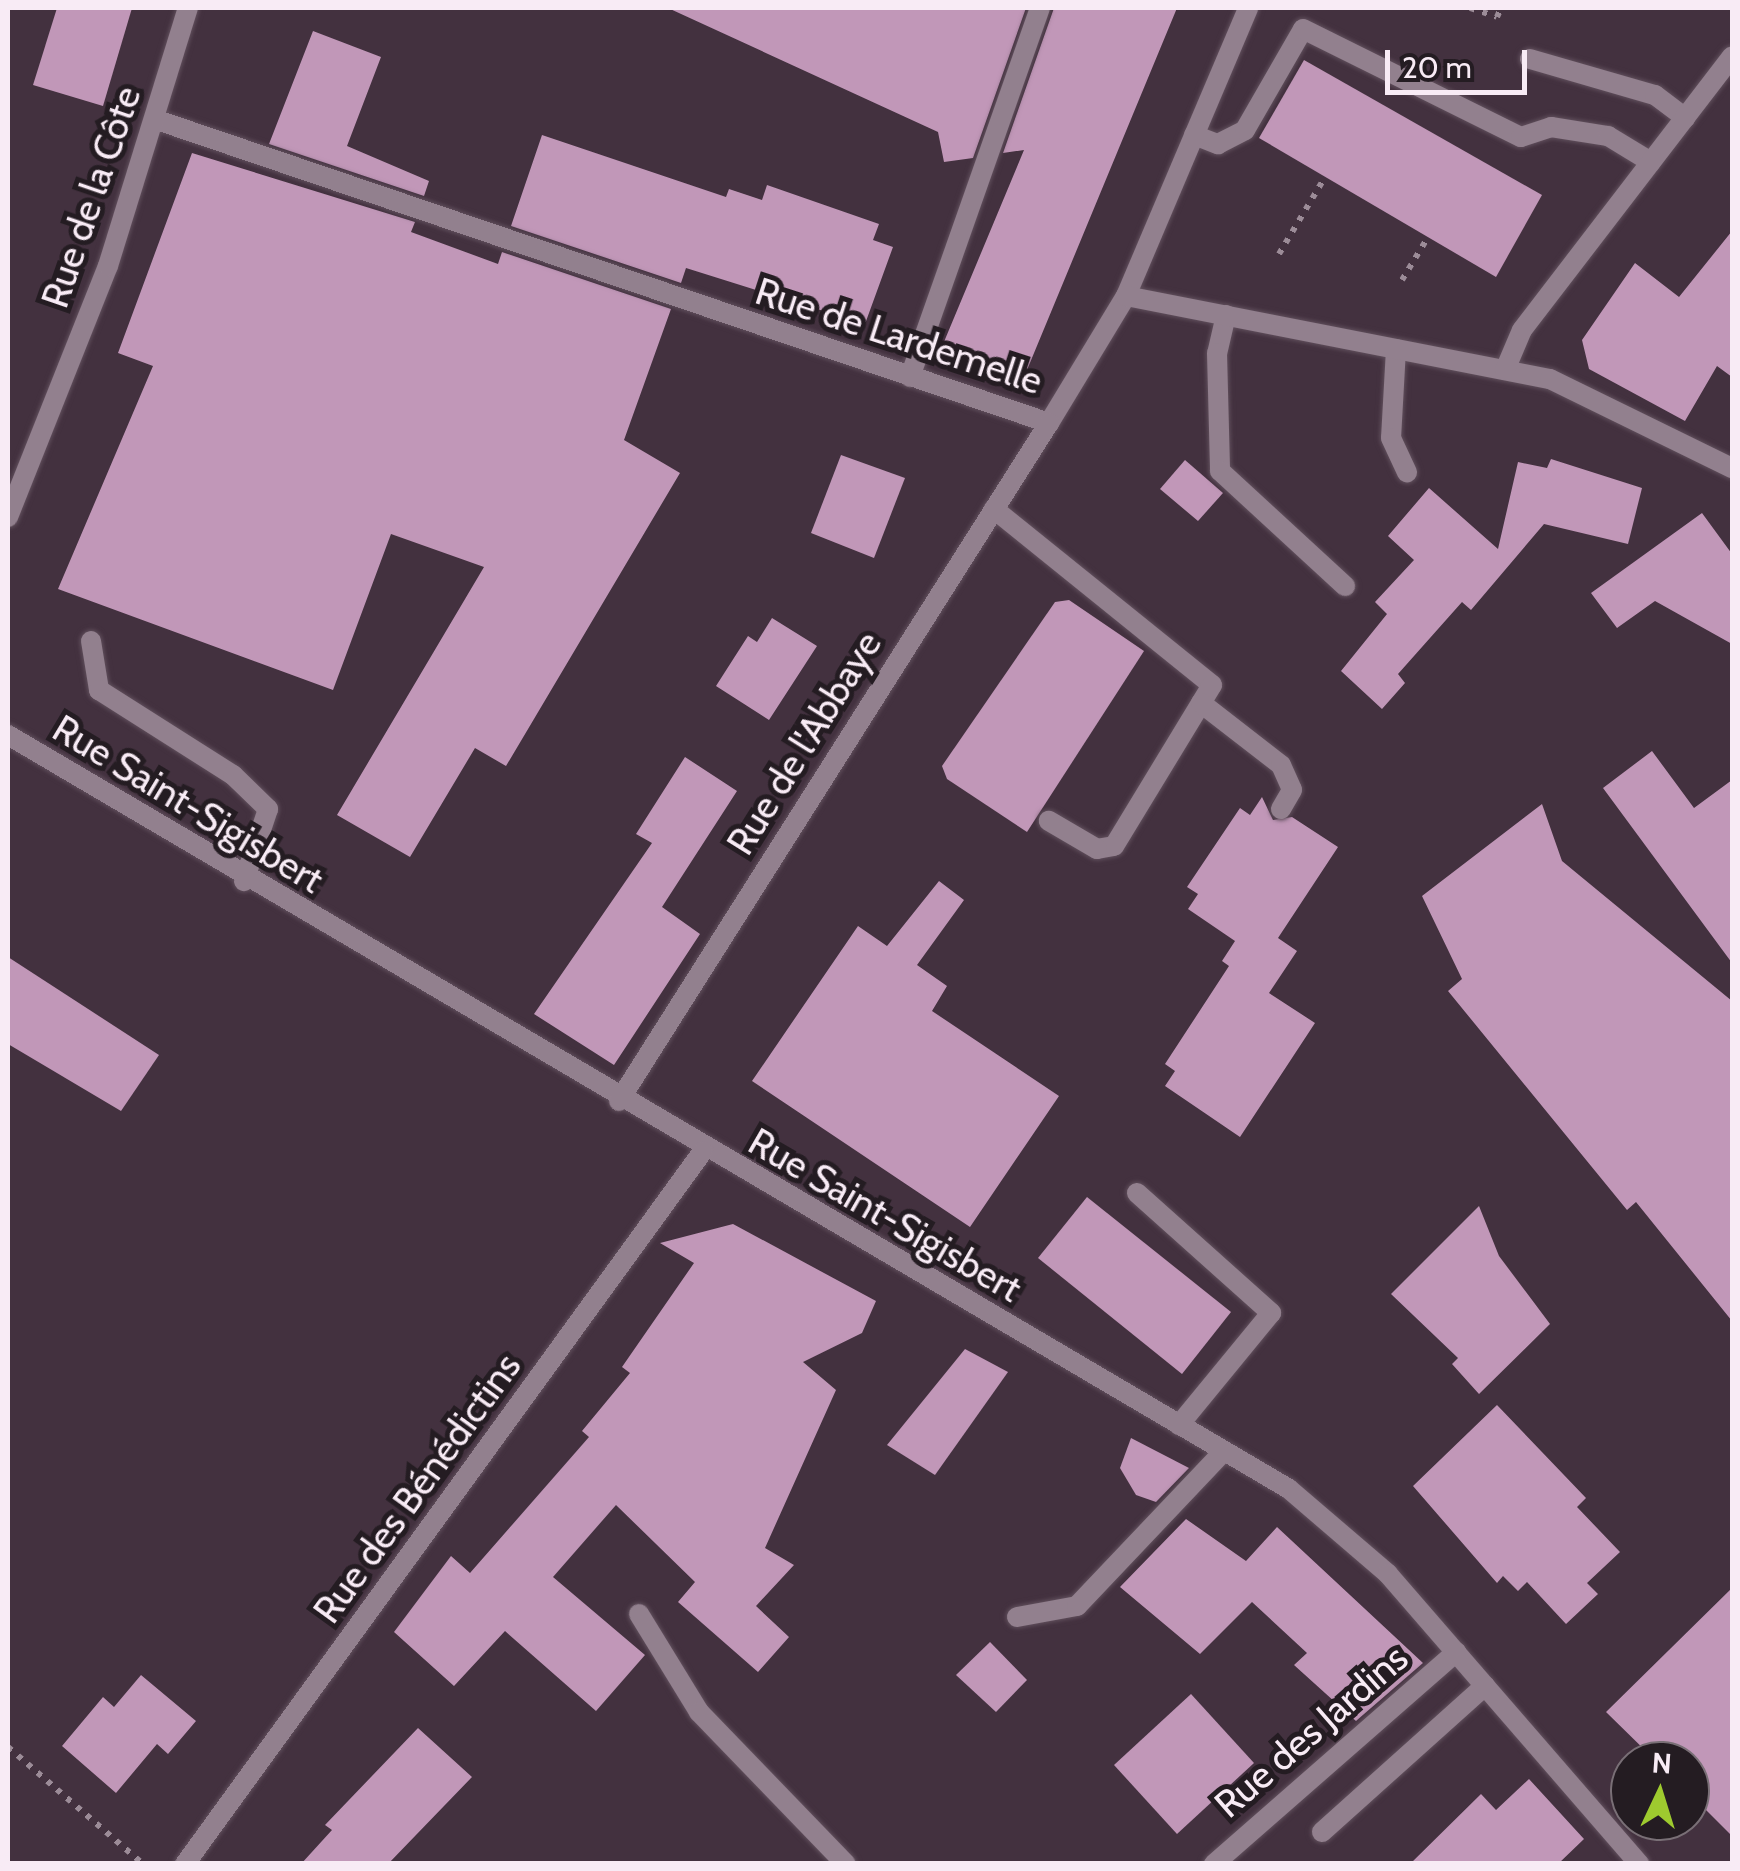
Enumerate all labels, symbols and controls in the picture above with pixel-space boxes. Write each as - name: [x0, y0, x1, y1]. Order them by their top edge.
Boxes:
- scale bar: [1390, 30, 1532, 92]
- text: 20 m: [1402, 49, 1472, 86]
- street label: Rue de la Côte: [32, 80, 150, 314]
- street label: Rue de Lardemelle: [750, 268, 1048, 404]
- street label: Rue de l'Abbaye: [717, 623, 891, 863]
- street label: Rue Saint-Sigisbert: [45, 705, 331, 903]
- street label: Rue Saint-Sigisbert: [741, 1118, 1029, 1312]
- street label: Rue des Bénédictins: [304, 1344, 530, 1632]
- street label: Rue des Jardins: [1205, 1635, 1417, 1827]
- north arrow: [1610, 1741, 1710, 1841]
- text: N: [1651, 1745, 1673, 1781]

